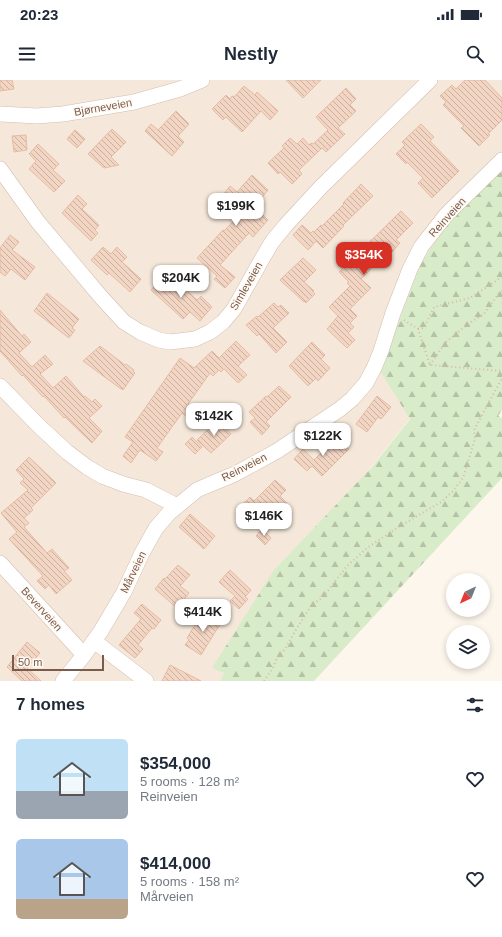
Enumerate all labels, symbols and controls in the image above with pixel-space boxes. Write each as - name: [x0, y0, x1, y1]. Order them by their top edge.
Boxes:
- text: 20:23: [20, 6, 58, 23]
- icon: menu: [16, 43, 38, 65]
- icon: search: [464, 43, 486, 65]
- text: Nestly: [224, 44, 278, 64]
- street label: Bjørneveien: [73, 96, 133, 118]
- pin: $199K: [208, 193, 264, 227]
- street label: Reinveien: [426, 195, 468, 239]
- text: $199K: [217, 198, 255, 213]
- pin: $354K: [336, 242, 392, 276]
- text: $354K: [345, 247, 383, 262]
- street label: Simleveien: [227, 260, 265, 312]
- pin: $204K: [153, 265, 209, 299]
- text: $204K: [162, 270, 200, 285]
- pin: $142K: [186, 403, 242, 437]
- text: $142K: [195, 408, 233, 423]
- pin: $122K: [295, 423, 351, 457]
- text: $122K: [304, 428, 342, 443]
- street label: Reinveien: [219, 451, 269, 483]
- pin: $146K: [236, 503, 292, 537]
- text: $146K: [245, 508, 283, 523]
- street label: Mårveien: [118, 549, 148, 595]
- north arrow: [446, 573, 490, 617]
- map controls: [446, 573, 490, 669]
- street label: Beverveien: [19, 585, 65, 633]
- pin: $414K: [175, 599, 231, 633]
- text: $414K: [184, 604, 222, 619]
- button: layers: [446, 625, 490, 669]
- scale bar: [12, 653, 104, 672]
- text: 50 m: [18, 656, 42, 668]
- icon: filters: [464, 694, 486, 716]
- text: 7 homes: [16, 695, 85, 714]
- text: $354,000: [140, 754, 211, 773]
- icon: home: [48, 755, 96, 803]
- icon: heart: [464, 768, 486, 790]
- text: 5 rooms · 128 m²: [140, 774, 239, 789]
- text: Reinveien: [140, 789, 198, 804]
- text: $414,000: [140, 854, 211, 873]
- icon: home: [48, 855, 96, 903]
- icon: heart: [464, 868, 486, 890]
- text: 5 rooms · 158 m²: [140, 874, 239, 889]
- text: Mårveien: [140, 889, 193, 904]

